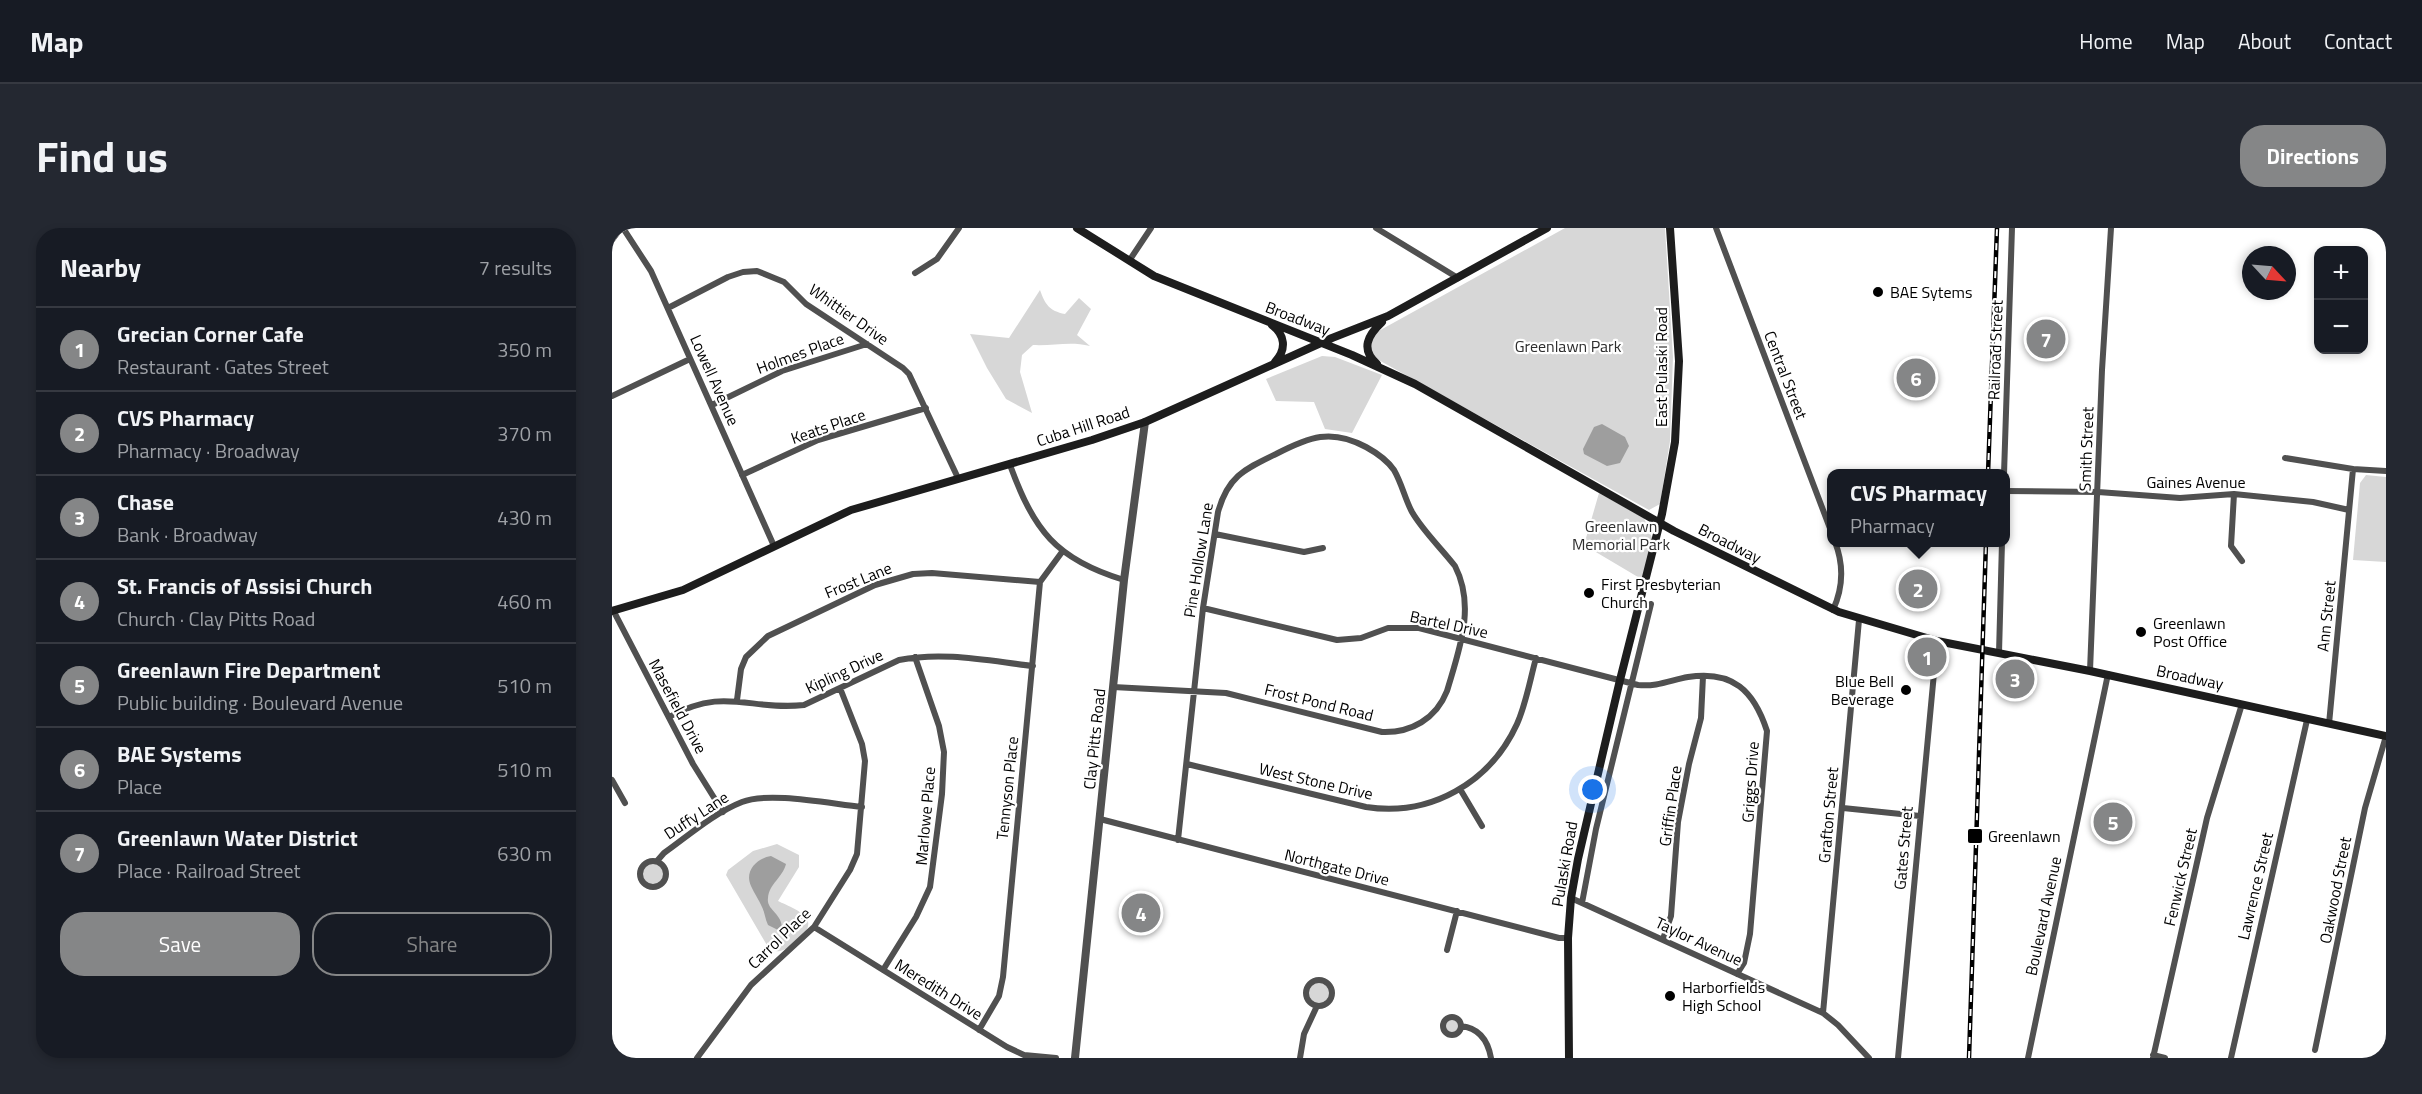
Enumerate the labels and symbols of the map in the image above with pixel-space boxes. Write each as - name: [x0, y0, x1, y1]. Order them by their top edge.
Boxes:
- north arrow: [2242, 246, 2296, 300]
- street label: Whittier Drive: [804, 277, 894, 351]
- place label: BAE Sytems: [1890, 280, 1972, 304]
- marker: BAE Sytems: [1871, 285, 1885, 299]
- street label: Broadway: [1262, 295, 1334, 341]
- street label: Railroad Street: [1981, 299, 2009, 400]
- street label: East Pulaski Road: [1649, 307, 1673, 427]
- pin: 7: [2026, 316, 2066, 362]
- street label: Holmes Place: [753, 326, 847, 380]
- street label: Central Street: [1758, 327, 1814, 423]
- street label: Lowell Avenue: [684, 331, 746, 429]
- park label: Greenlawn Park: [1515, 334, 1622, 358]
- pin: 6: [1896, 356, 1936, 400]
- street label: Cuba Hill Road: [1033, 400, 1133, 452]
- street label: Keats Place: [787, 402, 869, 450]
- street label: Smith Street: [2073, 406, 2099, 492]
- street label: Gaines Avenue: [2146, 470, 2246, 494]
- street label: Pine Hollow Lane: [1177, 501, 1219, 619]
- park label: Greenlawn Memorial Park: [1572, 514, 1670, 556]
- street label: Broadway: [1694, 517, 1766, 569]
- street label: Frost Lane: [821, 556, 895, 604]
- pin: 2: [1898, 566, 1938, 612]
- place label: First Presbyterian Church: [1601, 572, 1721, 614]
- street label: Ann Street: [2310, 579, 2342, 653]
- marker: First Presbyterian Church: [1582, 586, 1596, 600]
- street label: Bartel Drive: [1408, 604, 1490, 644]
- place label: Greenlawn Post Office: [2153, 611, 2227, 653]
- marker: Greenlawn Post Office: [2134, 625, 2148, 639]
- pin: 1: [1908, 634, 1946, 680]
- street label: Kipling Drive: [801, 642, 887, 700]
- street label: Masefield Drive: [643, 654, 713, 758]
- pin: 3: [1996, 656, 2034, 702]
- street label: Broadway: [2154, 658, 2226, 696]
- place label: Blue Bell Beverage: [1831, 669, 1894, 711]
- street label: Frost Pond Road: [1262, 677, 1376, 727]
- marker: Blue Bell Beverage: [1899, 683, 1913, 697]
- street label: Clay Pitts Road: [1077, 687, 1111, 791]
- street label: Tennyson Place: [990, 735, 1024, 841]
- street label: Griggs Drive: [1735, 741, 1765, 823]
- street label: West Stone Drive: [1257, 756, 1375, 806]
- street label: Griffin Place: [1652, 764, 1688, 848]
- street label: Marlowe Place: [909, 766, 941, 866]
- street label: Grafton Street: [1812, 766, 1844, 864]
- your location: [1578, 775, 1607, 804]
- street label: Duffy Lane: [659, 785, 733, 845]
- pin: 5: [2094, 800, 2132, 844]
- street label: Gates Street: [1887, 805, 1919, 891]
- street label: Pulaski Road: [1545, 819, 1583, 909]
- place label: Greenlawn: [1988, 824, 2060, 848]
- street label: Fenwick Street: [2157, 825, 2203, 928]
- marker: Greenlawn: [1966, 827, 1984, 845]
- street label: Lawrence Street: [2231, 830, 2279, 942]
- street label: Oakwood Street: [2313, 834, 2357, 946]
- street label: Northgate Drive: [1282, 842, 1392, 892]
- street label: Boulevard Avenue: [2019, 854, 2067, 978]
- pin: 4: [1122, 890, 1160, 936]
- street label: Carrol Place: [742, 902, 816, 974]
- street label: Taylor Avenue: [1651, 910, 1747, 972]
- street label: Meredith Drive: [890, 952, 988, 1026]
- place label: Harborfields High School: [1682, 975, 1765, 1017]
- marker: Harborfields High School: [1663, 989, 1677, 1003]

